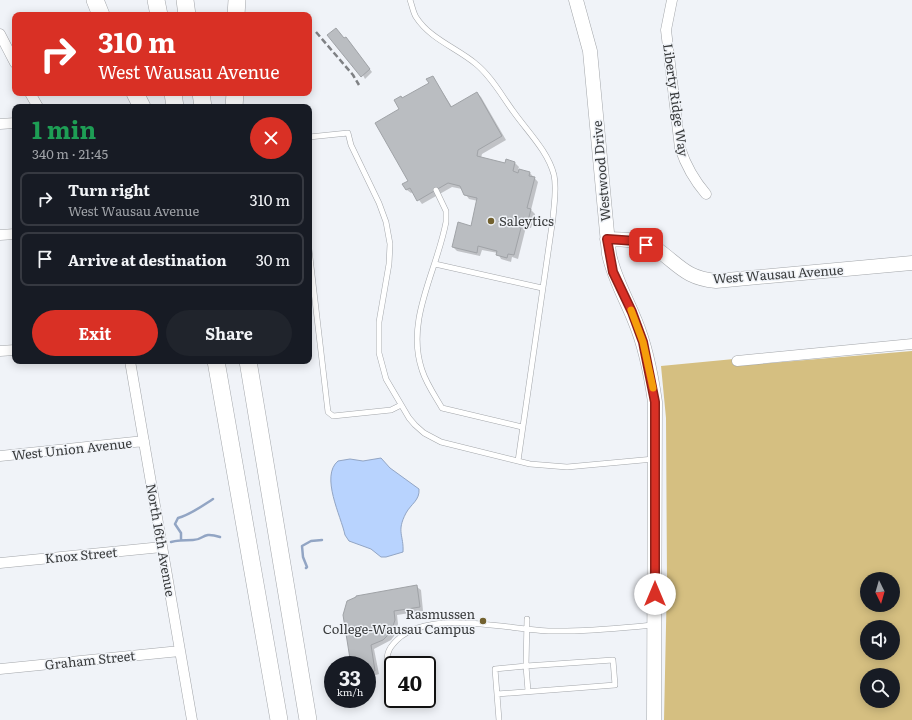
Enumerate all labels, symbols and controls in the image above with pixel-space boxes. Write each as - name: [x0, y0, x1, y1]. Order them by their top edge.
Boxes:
- text: 310 m: [98, 20, 176, 62]
- icon: right: [32, 28, 84, 80]
- street label: Liberty Ridge Way: [659, 42, 694, 158]
- text: West Wausau Avenue: [98, 58, 280, 85]
- text: 1 min: [32, 111, 96, 146]
- button: close: [250, 117, 292, 159]
- street label: Westwood Drive: [587, 120, 614, 222]
- text: 340 m · 21:45: [32, 144, 108, 163]
- text: Turn right: [68, 178, 150, 201]
- icon: right: [34, 188, 56, 210]
- text: 310 m: [250, 188, 290, 211]
- text: West Wausau Avenue: [68, 201, 199, 220]
- place label: Saleytics: [499, 211, 554, 230]
- marker: Saleytics: [486, 216, 496, 226]
- pin: [629, 228, 663, 262]
- icon: arrive: [635, 234, 657, 256]
- icon: arrive: [34, 248, 56, 270]
- text: Arrive at destination: [68, 248, 227, 271]
- text: 30 m: [256, 248, 290, 271]
- street label: West Wausau Avenue: [712, 259, 844, 288]
- button: Exit: [32, 310, 158, 356]
- button: Share: [166, 310, 292, 356]
- street label: West Union Avenue: [11, 433, 133, 464]
- street label: North 16th Avenue: [142, 482, 181, 598]
- street label: Knox Street: [44, 542, 119, 567]
- north arrow: [860, 572, 900, 612]
- map controls: [860, 572, 900, 708]
- position arrow: [634, 573, 676, 615]
- place label: Rasmussen College-Wausau Campus: [323, 604, 475, 638]
- marker: Rasmussen College-Wausau Campus: [478, 616, 488, 626]
- button: sound: [860, 620, 900, 660]
- street label: Graham Street: [44, 645, 137, 674]
- speed limit sign: 40: [384, 656, 436, 708]
- text: 33: [339, 662, 361, 692]
- button: search: [860, 668, 900, 708]
- text: km/h: [337, 684, 363, 699]

